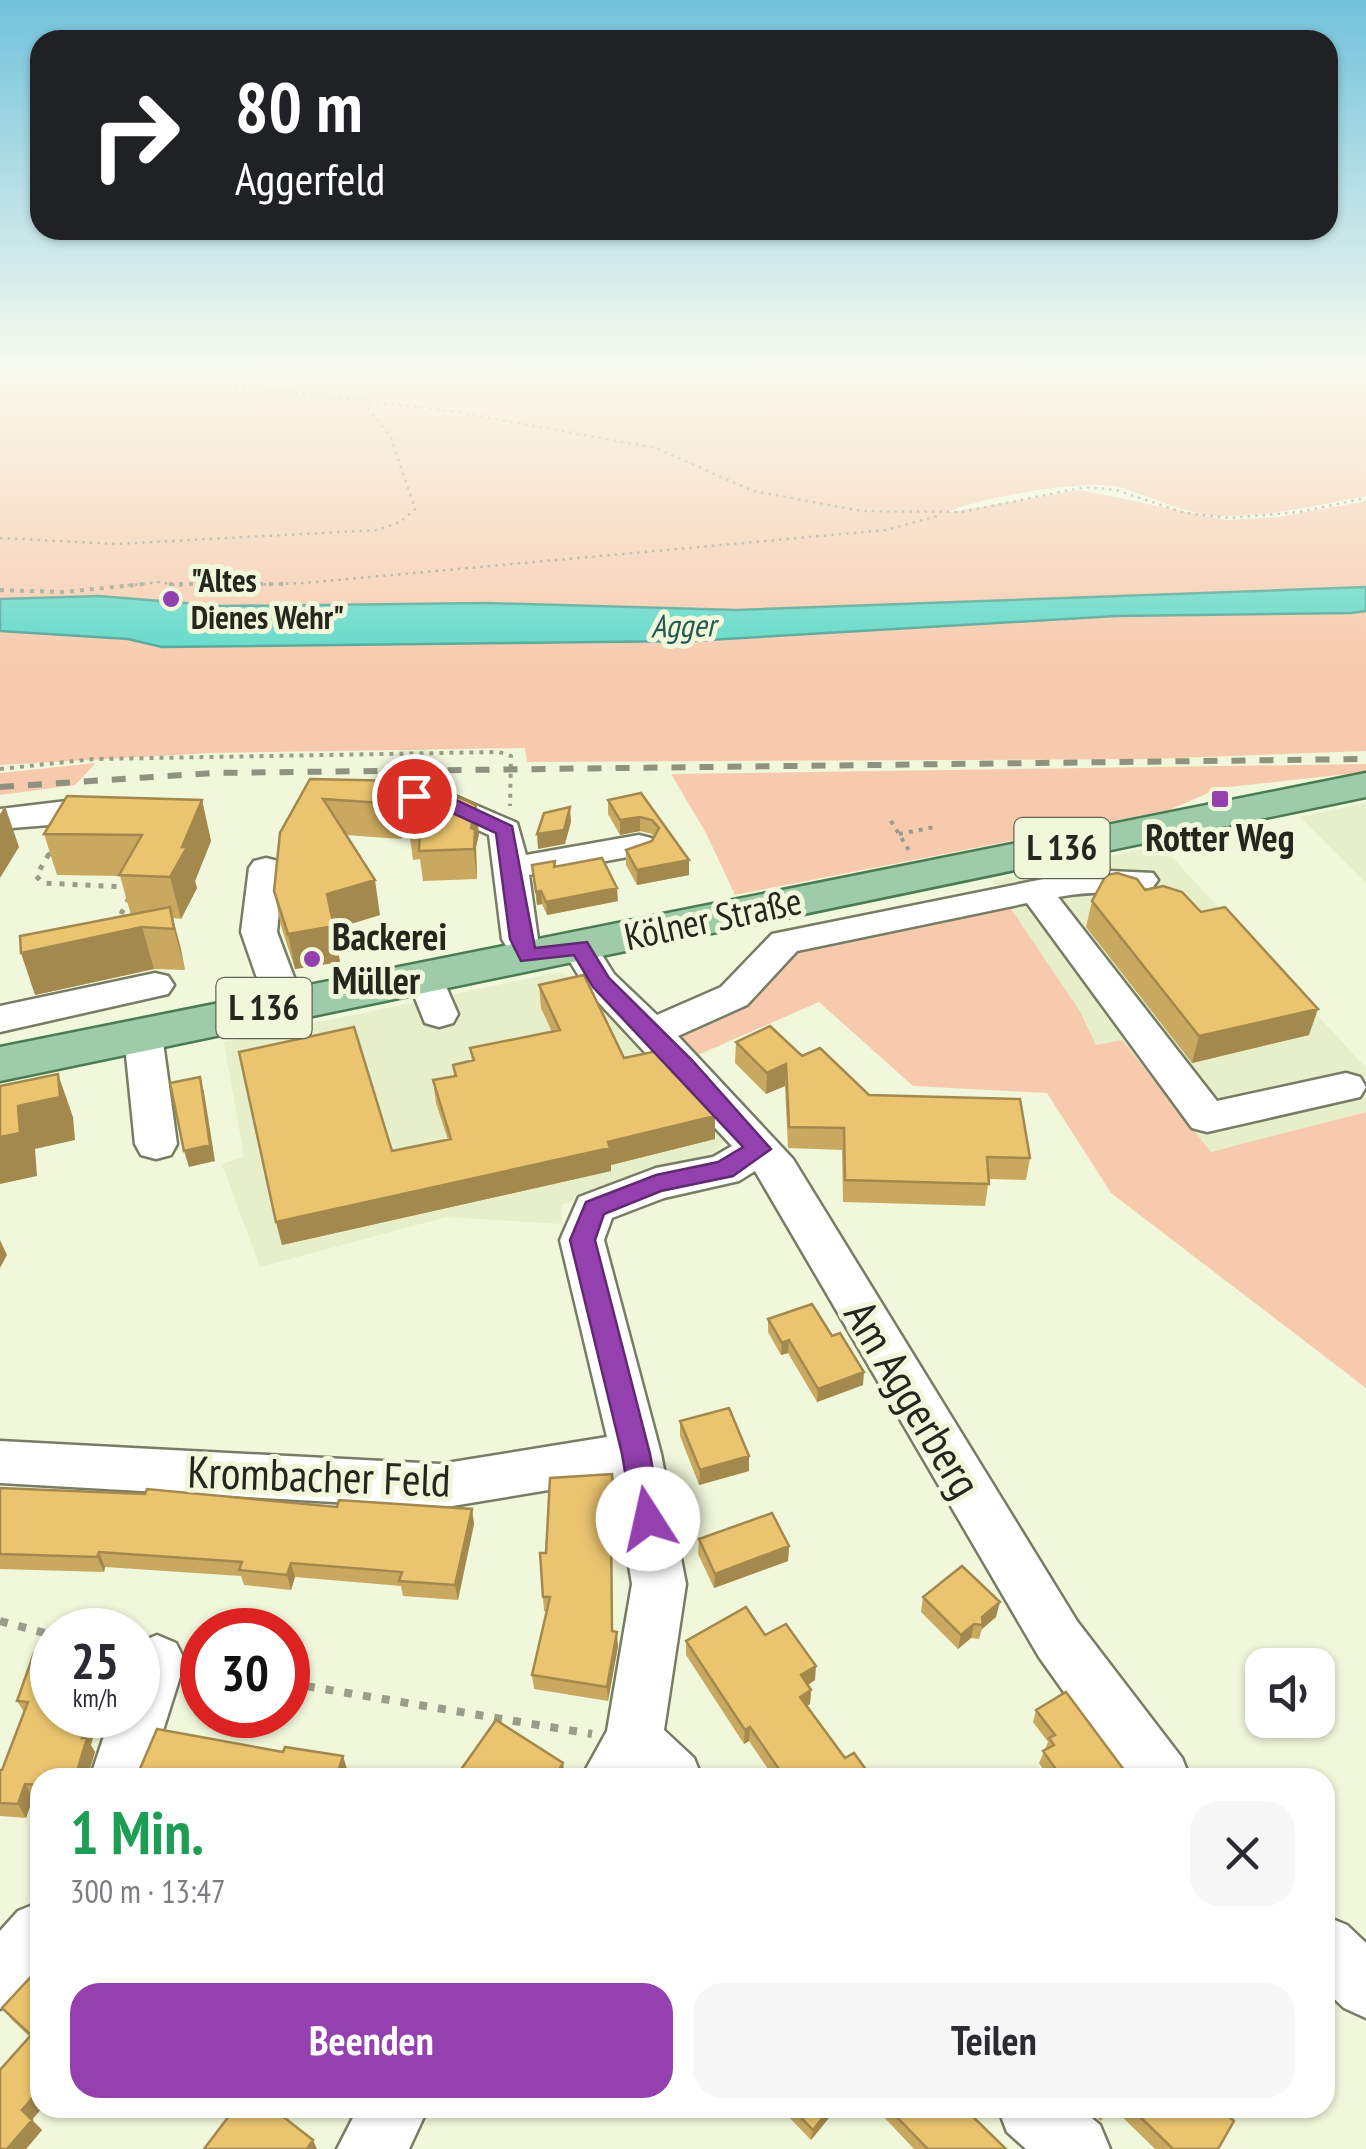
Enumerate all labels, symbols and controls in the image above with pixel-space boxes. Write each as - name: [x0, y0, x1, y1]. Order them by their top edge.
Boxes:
- text: 80 m: [235, 61, 363, 151]
- icon: right: [70, 70, 200, 200]
- text: Aggerfeld: [235, 149, 385, 207]
- place label: "Altes Dienes Wehr": [191, 559, 344, 638]
- marker: "Altes Dienes Wehr": [160, 588, 182, 610]
- water label: Agger: [650, 603, 720, 647]
- pin: [372, 754, 457, 839]
- icon: arrive: [387, 769, 442, 824]
- marker: Rotter Weg: [1209, 788, 1231, 810]
- place label: Rotter Weg: [1145, 812, 1295, 861]
- road number: L 136: [1014, 818, 1110, 878]
- street label: Kölner Straße: [620, 875, 806, 960]
- place label: Backerei Müller: [332, 911, 447, 1004]
- marker: Backerei Müller: [301, 948, 323, 970]
- road number: L 136: [216, 978, 312, 1038]
- street label: Am Aggerberg: [833, 1290, 995, 1507]
- street label: Krombacher Feld: [186, 1441, 452, 1509]
- position arrow: [596, 1467, 700, 1571]
- speed limit sign: 30: [180, 1608, 310, 1738]
- text: 25: [71, 1628, 119, 1693]
- map controls: [1245, 1648, 1335, 1738]
- button: sound: [1245, 1648, 1335, 1738]
- text: km/h: [73, 1682, 117, 1714]
- text: 1 Min.: [70, 1793, 204, 1871]
- button: close: [1190, 1801, 1295, 1906]
- text: 300 m · 13:47: [70, 1870, 225, 1912]
- button: Beenden: [70, 1983, 673, 2098]
- button: Teilen: [693, 1983, 1295, 2098]

